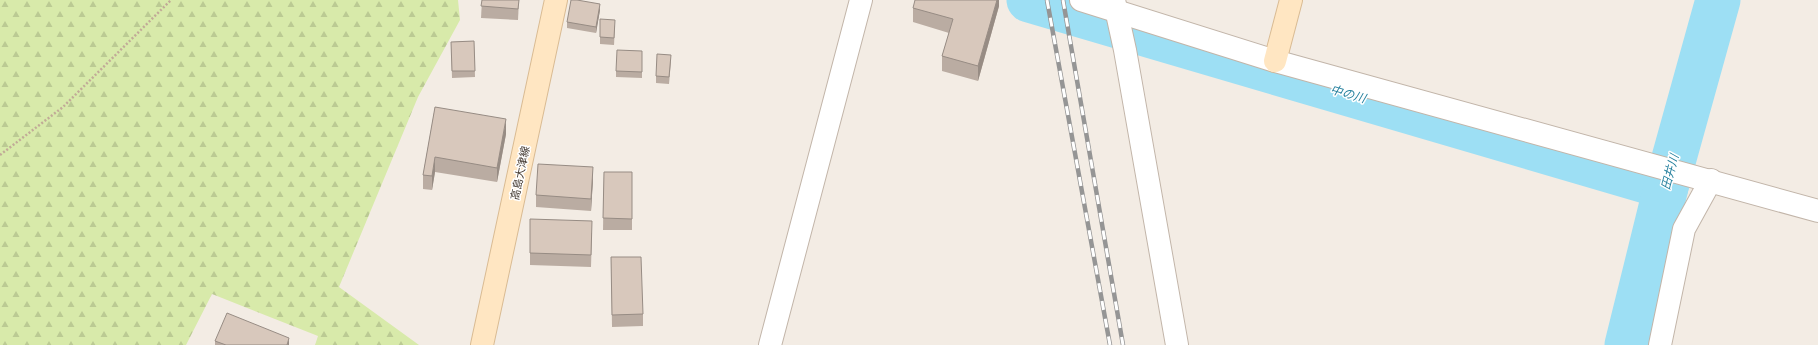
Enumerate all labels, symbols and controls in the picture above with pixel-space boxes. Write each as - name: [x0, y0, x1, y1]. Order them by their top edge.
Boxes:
- water label: 中の川: [1328, 82, 1369, 107]
- street label: 高島大津線: [508, 145, 533, 201]
- water label: 田井川: [1659, 151, 1683, 191]

